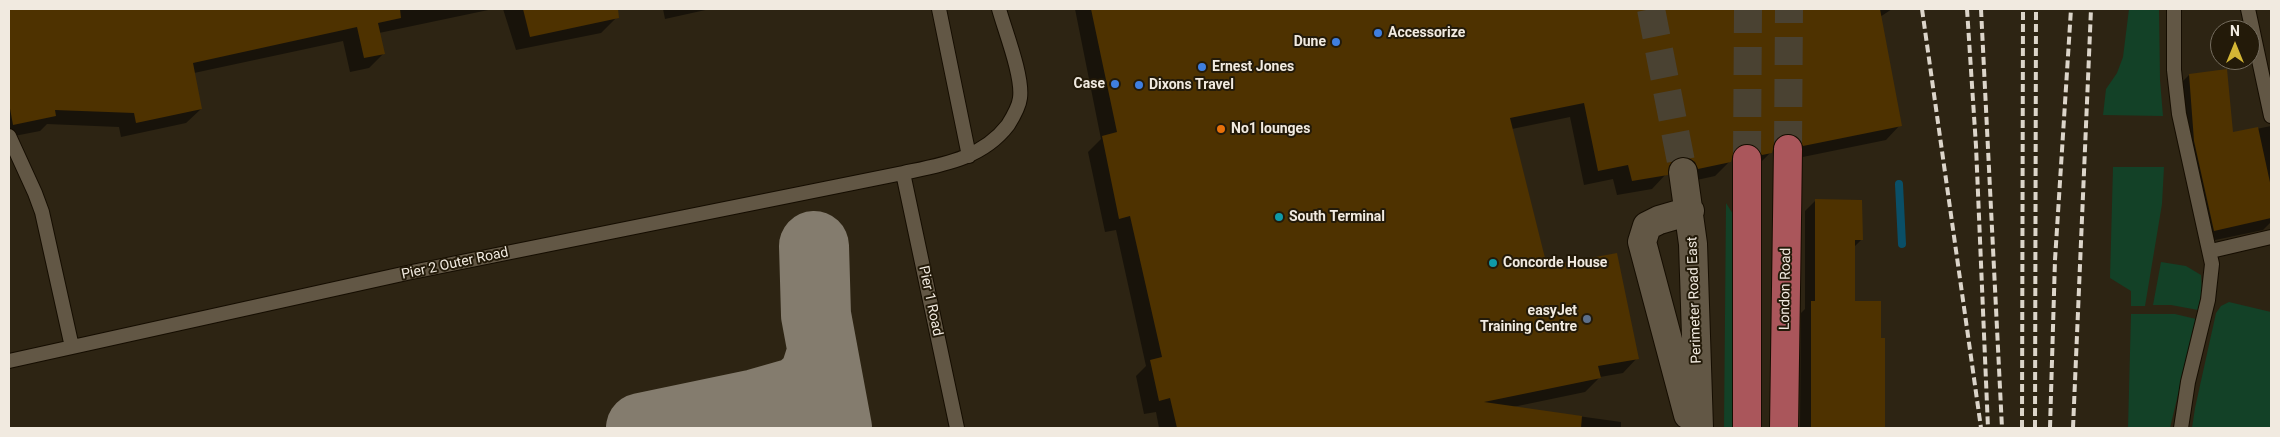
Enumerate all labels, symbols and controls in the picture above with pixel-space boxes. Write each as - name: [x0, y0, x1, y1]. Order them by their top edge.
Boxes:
- north arrow: [2210, 20, 2260, 70]
- text: N: [2230, 23, 2240, 39]
- place label: Accessorize: [1388, 25, 1465, 41]
- marker: Accessorize: [1372, 27, 1384, 39]
- place label: Dune: [1294, 34, 1326, 50]
- marker: Dune: [1330, 36, 1342, 48]
- place label: Ernest Jones: [1212, 59, 1294, 75]
- marker: Ernest Jones: [1196, 61, 1208, 73]
- place label: Case: [1074, 76, 1105, 92]
- place label: Dixons Travel: [1149, 77, 1234, 93]
- marker: Case: [1109, 78, 1121, 90]
- marker: Dixons Travel: [1133, 79, 1145, 91]
- place label: No1 lounges: [1231, 121, 1310, 137]
- marker: No1 lounges: [1215, 123, 1227, 135]
- place label: South Terminal: [1289, 209, 1385, 225]
- marker: South Terminal: [1273, 211, 1285, 223]
- street label: Perimeter Road East: [1684, 236, 1706, 364]
- street label: Pier 2 Outer Road: [400, 244, 510, 284]
- street label: London Road: [1777, 248, 1795, 330]
- place label: Concorde House: [1503, 255, 1607, 271]
- marker: Concorde House: [1487, 257, 1499, 269]
- street label: Pier 1 Road: [914, 264, 946, 338]
- place label: easyJet Training Centre: [1480, 303, 1577, 336]
- marker: easyJet Training Centre: [1581, 313, 1593, 325]

